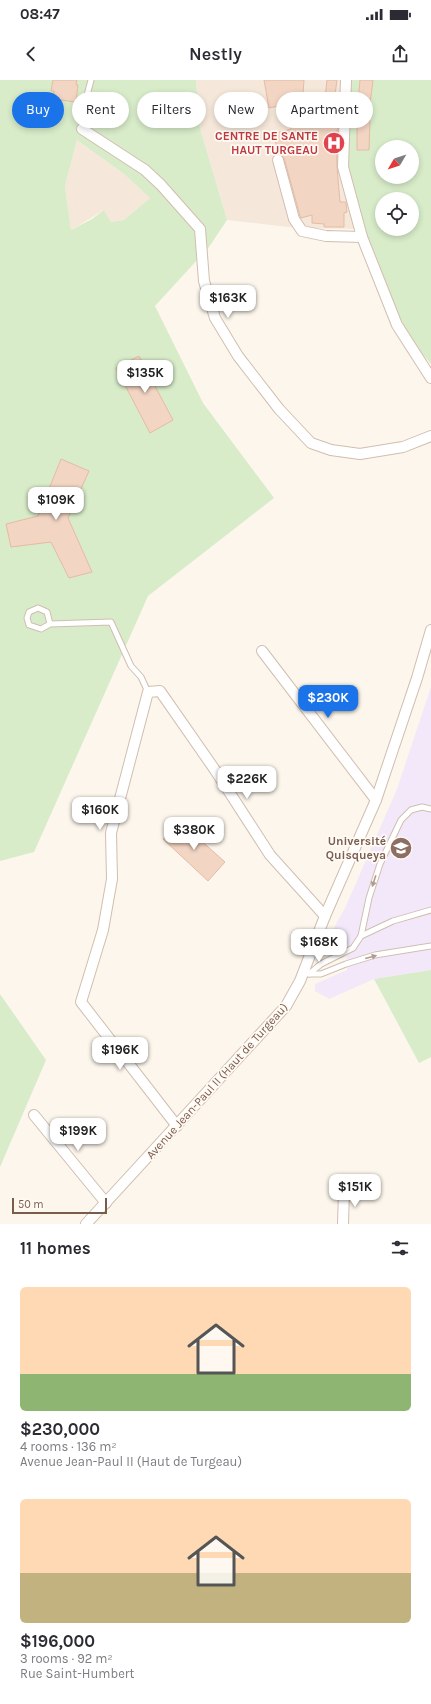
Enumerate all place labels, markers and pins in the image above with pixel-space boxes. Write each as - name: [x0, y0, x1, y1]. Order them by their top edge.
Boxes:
- place label: CENTRE DE SANTE HAUT TURGEAU: [215, 129, 318, 157]
- hospital icon: CENTRE DE SANTE HAUT TURGEAU: [321, 130, 347, 156]
- pin: $163K: [200, 285, 256, 319]
- pin: $135K: [117, 360, 173, 394]
- pin: $109K: [28, 487, 84, 521]
- pin: $230K: [300, 685, 356, 719]
- pin: $226K: [219, 766, 275, 800]
- pin: $160K: [72, 797, 128, 831]
- pin: $380K: [166, 817, 222, 851]
- place label: Université Quisqueya: [326, 834, 386, 862]
- school or university icon: Université Quisqueya: [388, 835, 414, 861]
- pin: $168K: [291, 929, 347, 963]
- pin: $196K: [92, 1037, 148, 1071]
- pin: $199K: [50, 1118, 106, 1152]
- pin: $151K: [327, 1174, 383, 1208]

